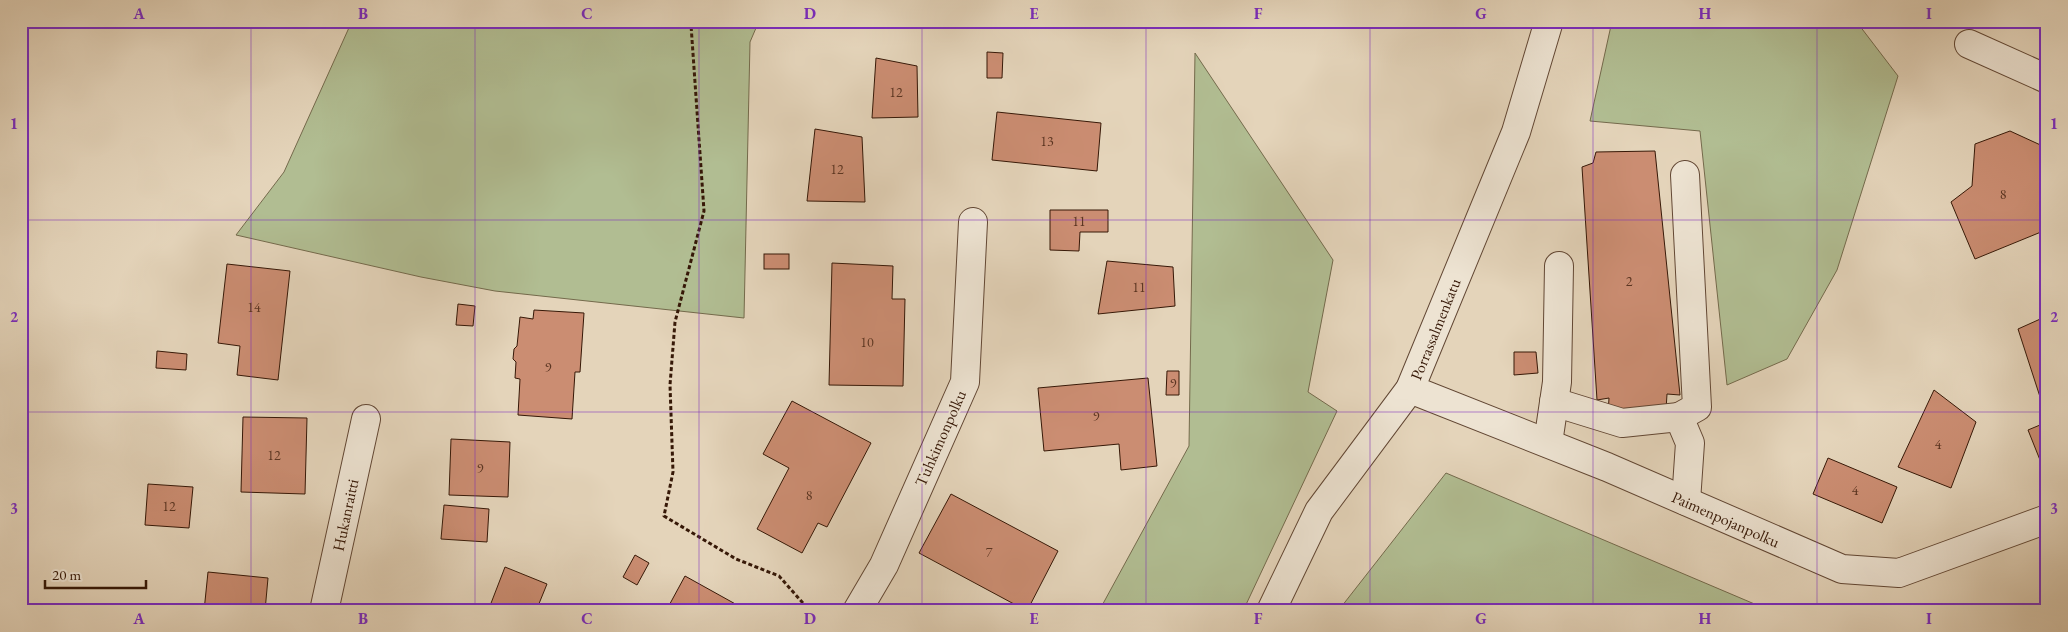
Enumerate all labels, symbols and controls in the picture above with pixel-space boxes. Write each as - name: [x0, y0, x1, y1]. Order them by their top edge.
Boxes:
- text: A: [132, 3, 145, 24]
- text: B: [358, 3, 368, 24]
- text: C: [581, 3, 593, 24]
- text: D: [804, 3, 816, 24]
- text: E: [1029, 3, 1039, 24]
- text: F: [1254, 3, 1263, 24]
- text: G: [1475, 3, 1487, 24]
- text: H: [1699, 3, 1712, 24]
- text: I: [1926, 3, 1932, 24]
- house number: 12: [889, 83, 903, 101]
- text: 1: [10, 113, 18, 134]
- text: 1: [2050, 113, 2058, 134]
- house number: 13: [1040, 132, 1054, 150]
- house number: 12: [830, 160, 844, 178]
- house number: 8: [2000, 185, 2007, 203]
- house number: 11: [1072, 212, 1086, 230]
- house number: 2: [1626, 272, 1633, 290]
- street label: Porrassalmenkatu: [1405, 275, 1466, 383]
- house number: 11: [1132, 278, 1146, 296]
- house number: 14: [247, 298, 261, 316]
- text: 2: [10, 306, 19, 327]
- text: 2: [2050, 306, 2059, 327]
- house number: 10: [860, 333, 874, 351]
- house number: 9: [545, 358, 552, 376]
- house number: 9: [1170, 374, 1177, 392]
- street label: Tuhkimonpolku: [910, 386, 971, 490]
- house number: 9: [1093, 407, 1100, 425]
- house number: 4: [1935, 435, 1942, 453]
- house number: 12: [267, 446, 281, 464]
- house number: 9: [477, 459, 484, 477]
- street label: Hukanraitti: [328, 477, 363, 553]
- house number: 4: [1852, 481, 1859, 499]
- house number: 8: [806, 486, 813, 504]
- street label: Paimenpojanpolku: [1669, 486, 1784, 553]
- house number: 12: [162, 497, 176, 515]
- text: 3: [10, 498, 18, 519]
- text: 3: [2050, 498, 2058, 519]
- house number: 7: [986, 543, 993, 561]
- scale bar: [45, 557, 146, 589]
- text: 20 m: [52, 565, 81, 584]
- text: A: [132, 608, 145, 629]
- text: B: [358, 608, 368, 629]
- text: C: [581, 608, 593, 629]
- text: D: [804, 608, 816, 629]
- text: E: [1029, 608, 1039, 629]
- text: F: [1254, 608, 1263, 629]
- text: G: [1475, 608, 1487, 629]
- text: H: [1699, 608, 1712, 629]
- text: I: [1926, 608, 1932, 629]

